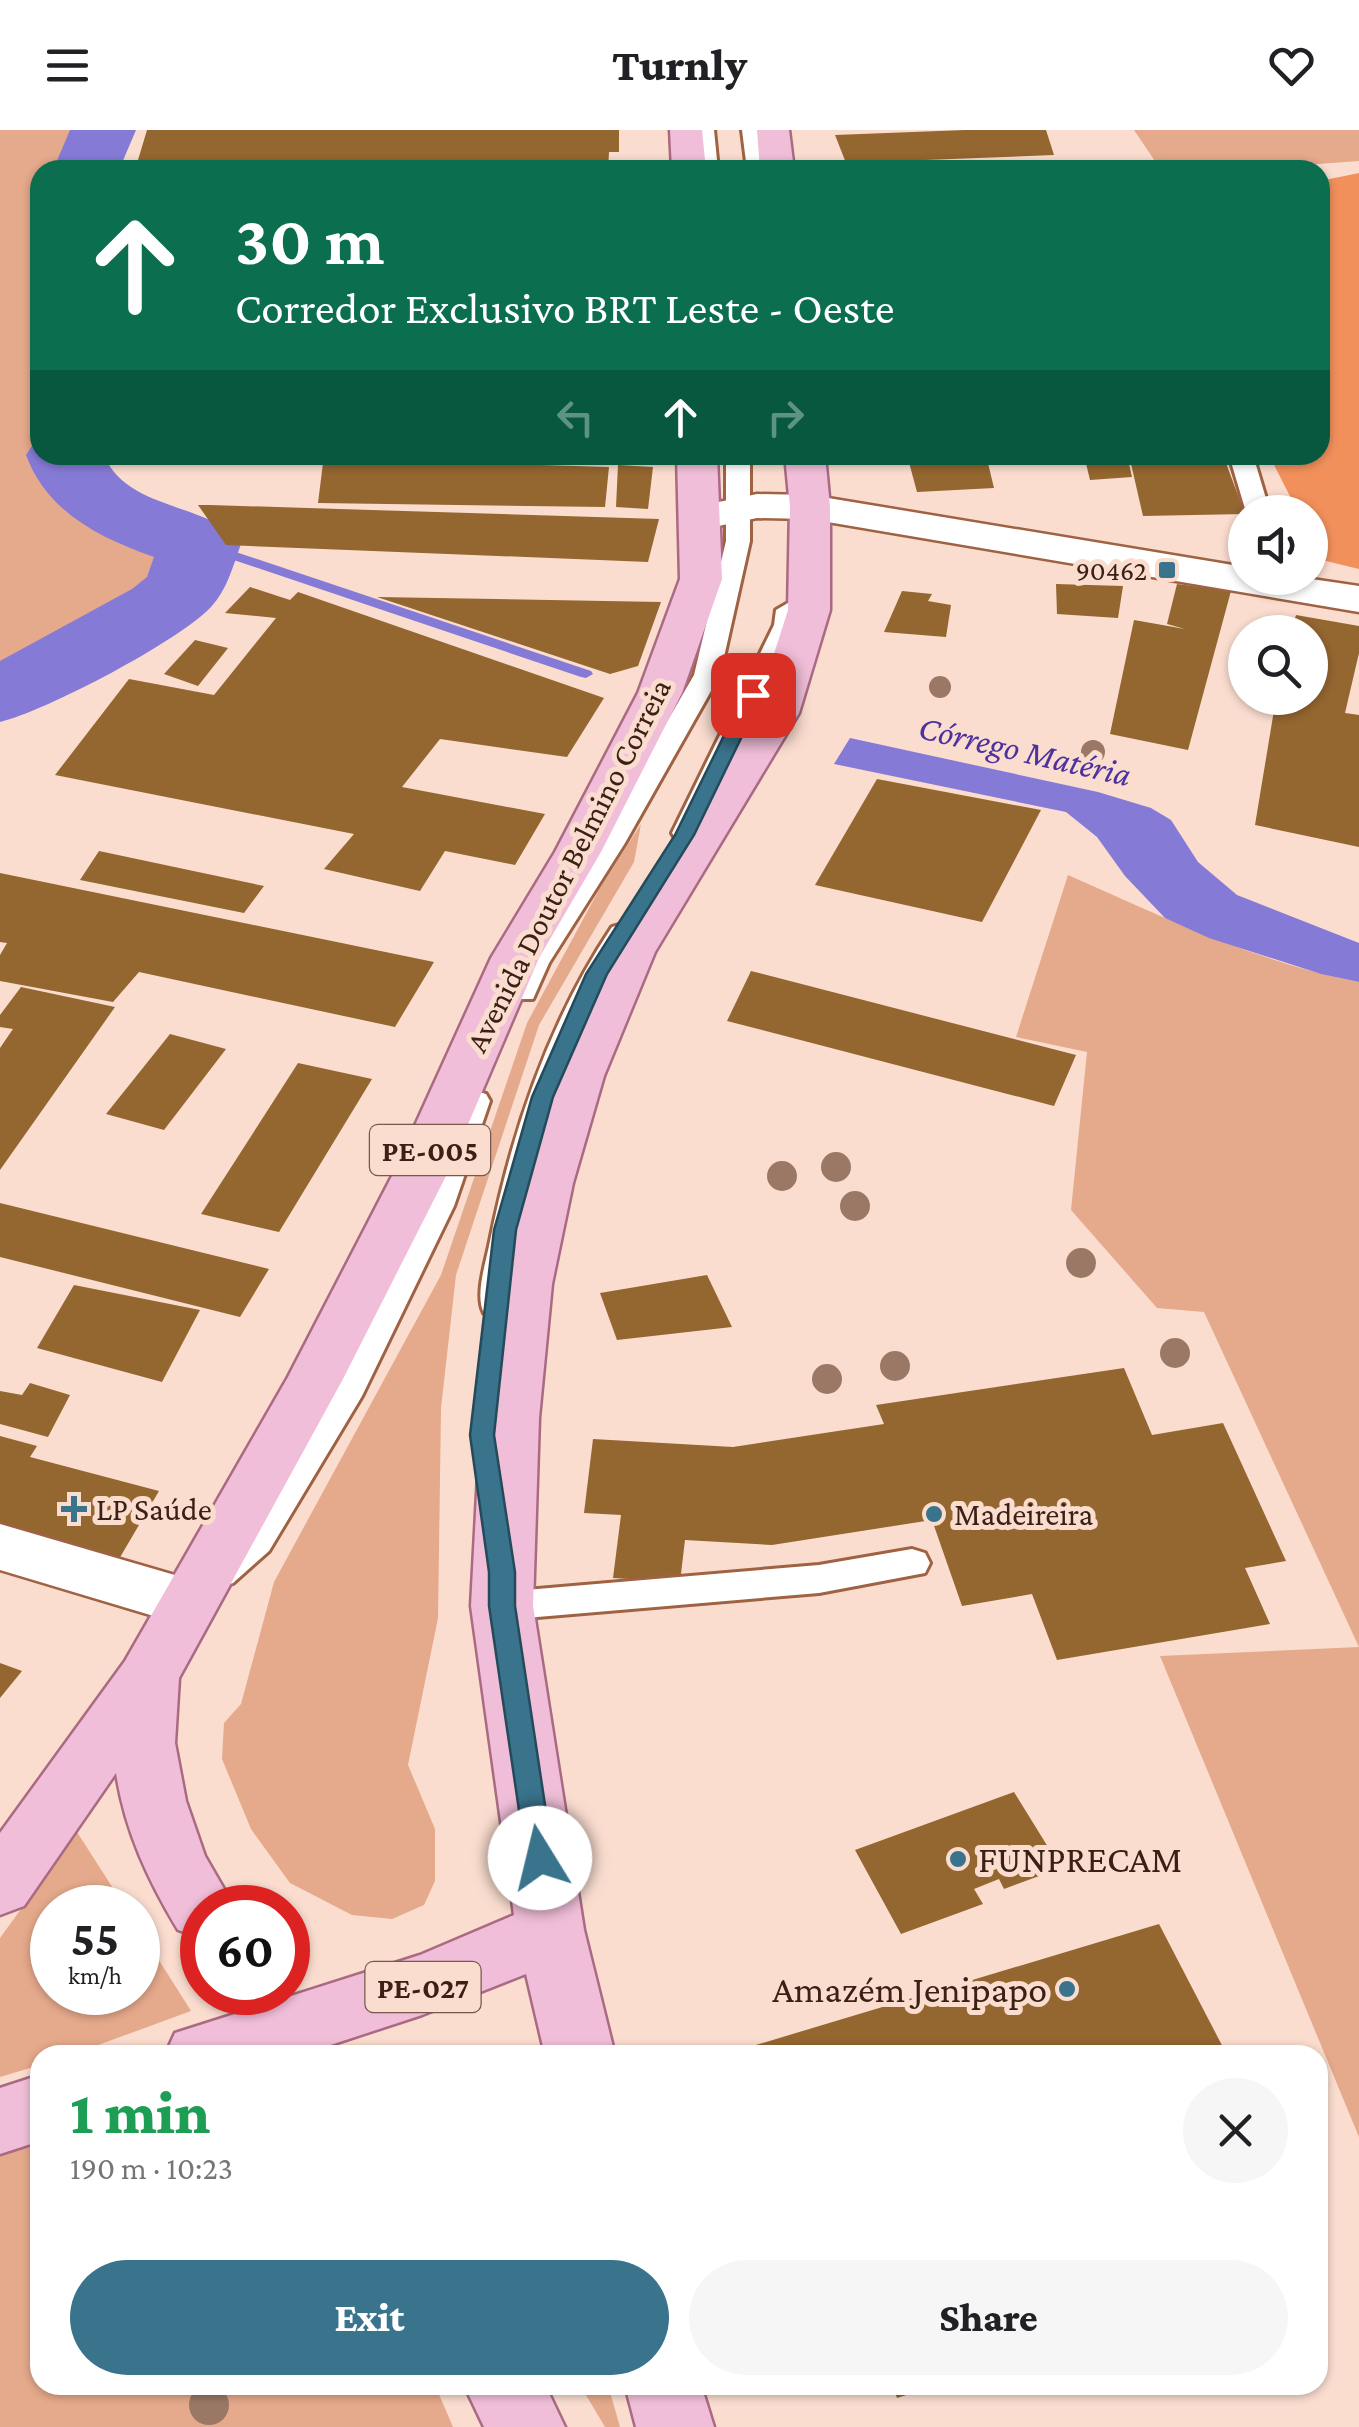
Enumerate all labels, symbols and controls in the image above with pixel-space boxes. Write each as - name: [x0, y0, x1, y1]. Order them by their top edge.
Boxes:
- icon: menu: [40, 38, 95, 93]
- icon: heart: [1264, 38, 1319, 93]
- text: Turnly: [612, 40, 747, 90]
- icon: ahead: [70, 200, 200, 330]
- text: 30 m: [235, 201, 384, 279]
- text: Corredor Exclusivo BRT Leste - Oeste: [235, 283, 895, 333]
- icon: left: [548, 390, 603, 445]
- icon: ahead: [653, 390, 708, 445]
- icon: right: [758, 390, 813, 445]
- map controls: [1228, 495, 1328, 715]
- button: sound: [1228, 495, 1328, 595]
- place label: 90462: [1076, 555, 1147, 586]
- marker: 90462: [1156, 559, 1178, 581]
- button: search: [1228, 615, 1328, 715]
- pin: [711, 653, 796, 738]
- icon: arrive: [726, 668, 781, 723]
- street label: Avenida Doutor Belmino Correia: [458, 672, 678, 1058]
- water label: Córrego Matéria: [915, 708, 1135, 794]
- road number: PE-005: [370, 1125, 490, 1175]
- place label: LP Saúde: [96, 1491, 212, 1527]
- marker: LP Saúde: [61, 1496, 87, 1522]
- place label: Madeireira: [954, 1496, 1094, 1532]
- marker: Madeireira: [923, 1503, 945, 1525]
- position arrow: [488, 1806, 592, 1910]
- place label: FUNPRECAM: [978, 1838, 1182, 1880]
- marker: FUNPRECAM: [947, 1848, 969, 1870]
- speed limit sign: 60: [180, 1885, 310, 2015]
- text: 55: [71, 1910, 119, 1966]
- text: km/h: [68, 1962, 122, 1989]
- road number: PE-027: [366, 1962, 480, 2012]
- place label: Amazém Jenipapo: [772, 1968, 1047, 2010]
- marker: Amazém Jenipapo: [1056, 1978, 1078, 2000]
- button: close: [1183, 2078, 1288, 2183]
- text: 1 min: [70, 2079, 210, 2146]
- text: 190 m · 10:23: [70, 2150, 233, 2186]
- button: Exit: [70, 2260, 669, 2375]
- button: Share: [689, 2260, 1288, 2375]

